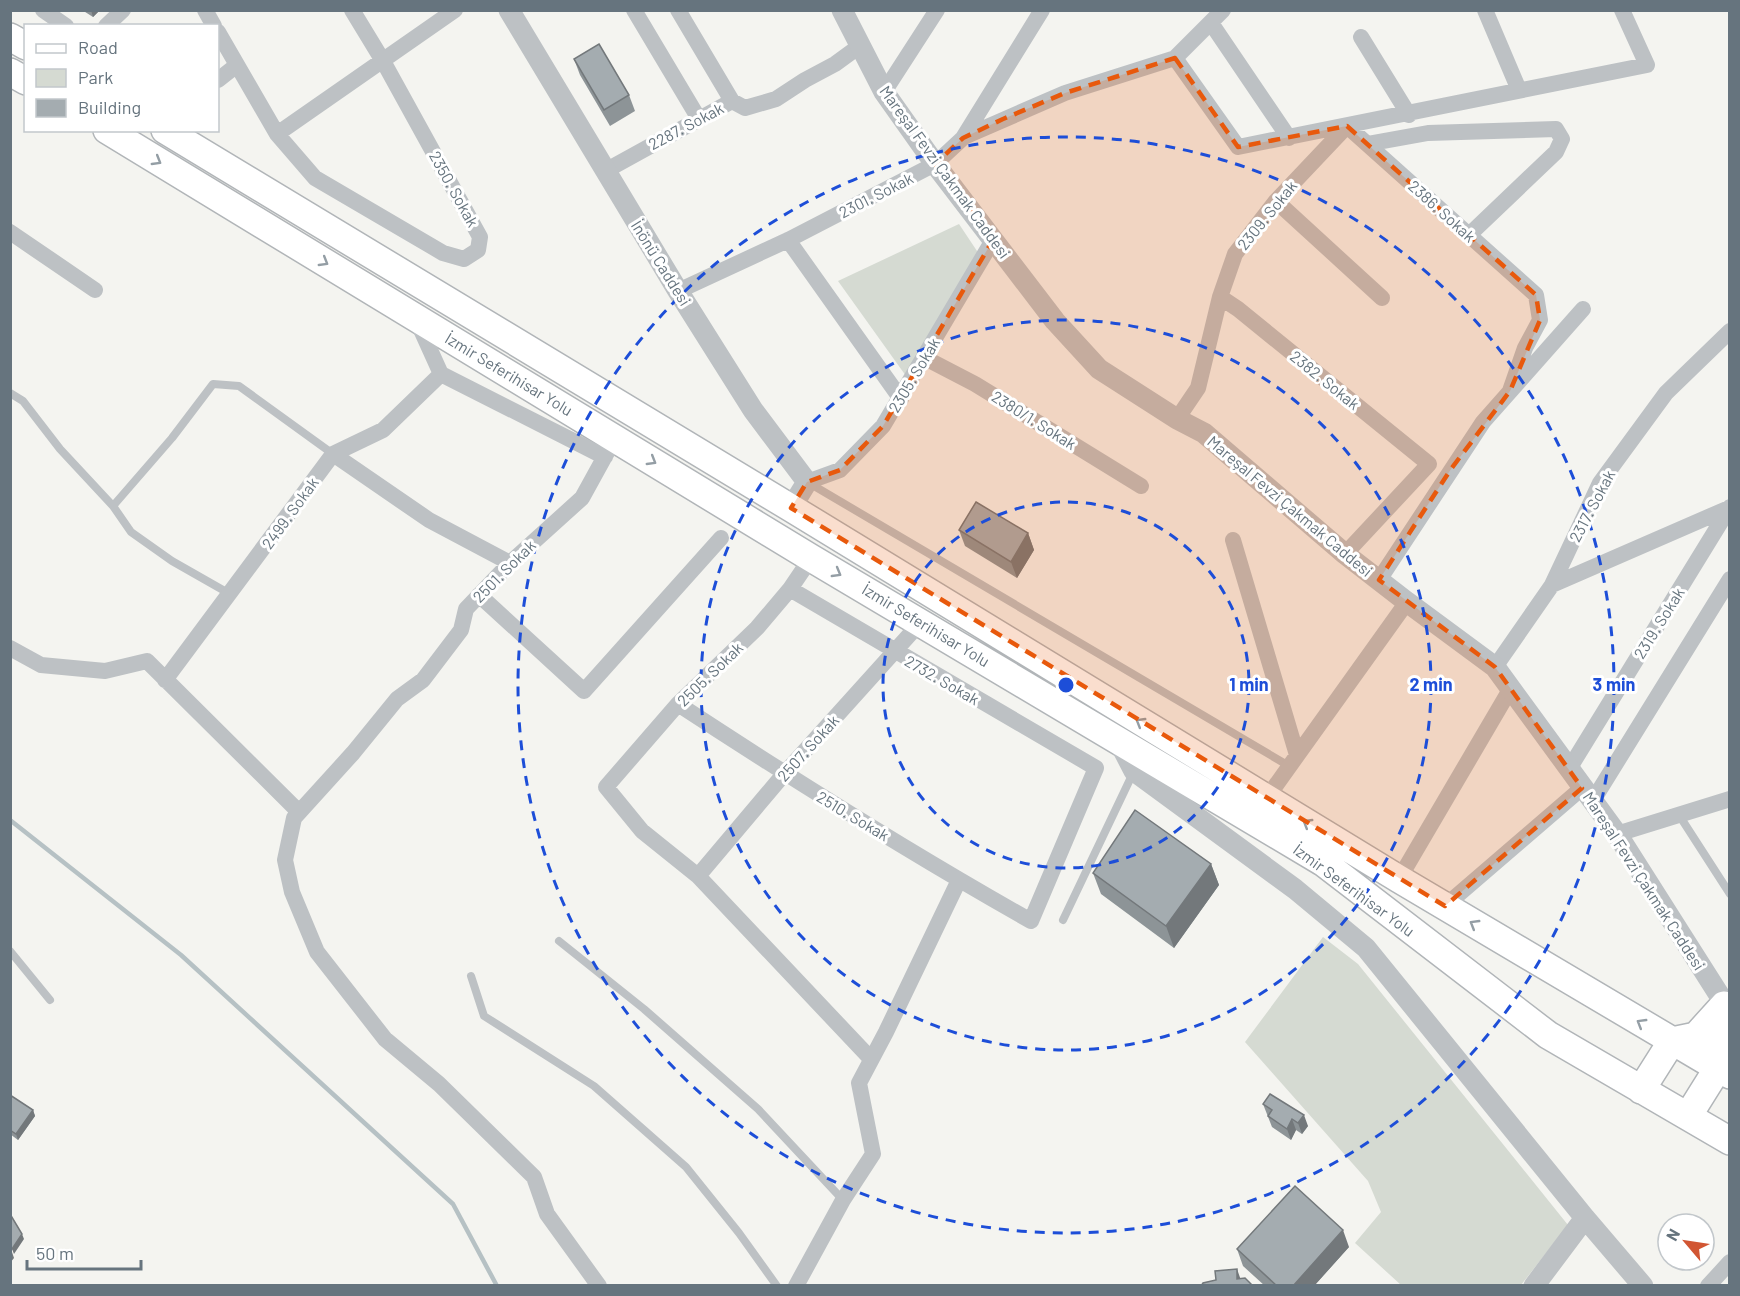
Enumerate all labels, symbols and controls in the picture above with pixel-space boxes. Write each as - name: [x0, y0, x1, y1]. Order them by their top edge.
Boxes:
- legend: [24, 24, 219, 132]
- text: Road: [78, 36, 118, 58]
- text: Park: [78, 66, 113, 88]
- street label: Mareşal Fevzi Çakmak Caddesi: [876, 82, 1015, 262]
- text: Building: [78, 96, 141, 118]
- street label: 2287. Sokak: [645, 98, 726, 153]
- street label: 2350. Sokak: [426, 148, 483, 230]
- one-way arrow: [151, 153, 161, 165]
- street label: 2301. Sokak: [836, 168, 916, 221]
- street label: 2309. Sokak: [1233, 176, 1300, 253]
- street label: 2386. Sokak: [1405, 176, 1480, 245]
- street label: İnönü Caddesi: [628, 217, 695, 309]
- one-way arrow: [318, 254, 328, 266]
- street label: İzmir Seferihisar Yolu: [442, 328, 576, 419]
- street label: 2305. Sokak: [884, 334, 943, 416]
- street label: 2382. Sokak: [1287, 346, 1364, 413]
- street label: 2380/1. Sokak: [989, 386, 1080, 453]
- street label: Mareşal Fevzi Çakmak Caddesi: [1204, 431, 1377, 580]
- one-way arrow: [646, 453, 656, 465]
- street label: 2317. Sokak: [1565, 466, 1618, 545]
- street label: 2499. Sokak: [257, 473, 322, 552]
- street label: 2501. Sokak: [468, 535, 539, 606]
- one-way arrow: [831, 566, 841, 577]
- street label: İzmir Seferihisar Yolu: [859, 579, 993, 670]
- street label: 2319. Sokak: [1629, 584, 1688, 662]
- street label: 2505. Sokak: [673, 638, 746, 710]
- street label: 2732. Sokak: [902, 651, 983, 708]
- text: 1 min: [1229, 673, 1269, 695]
- text: 2 min: [1409, 673, 1453, 695]
- text: 3 min: [1593, 673, 1635, 695]
- centre of rings: [1056, 675, 1076, 695]
- street label: 2507. Sokak: [773, 711, 842, 785]
- one-way arrow: [1136, 717, 1146, 729]
- street label: 2510. Sokak: [814, 787, 893, 845]
- street label: Mareşal Fevzi Çakmak Caddesi: [1579, 788, 1709, 974]
- one-way arrow: [1303, 819, 1313, 830]
- street label: İzmir Seferihisar Yolu: [1290, 839, 1419, 940]
- one-way arrow: [1470, 919, 1480, 931]
- one-way arrow: [1637, 1018, 1648, 1030]
- north arrow: [1656, 1212, 1716, 1272]
- text: N: [1662, 1225, 1683, 1244]
- scale bar: [27, 1233, 141, 1271]
- text: 50 m: [36, 1242, 74, 1264]

